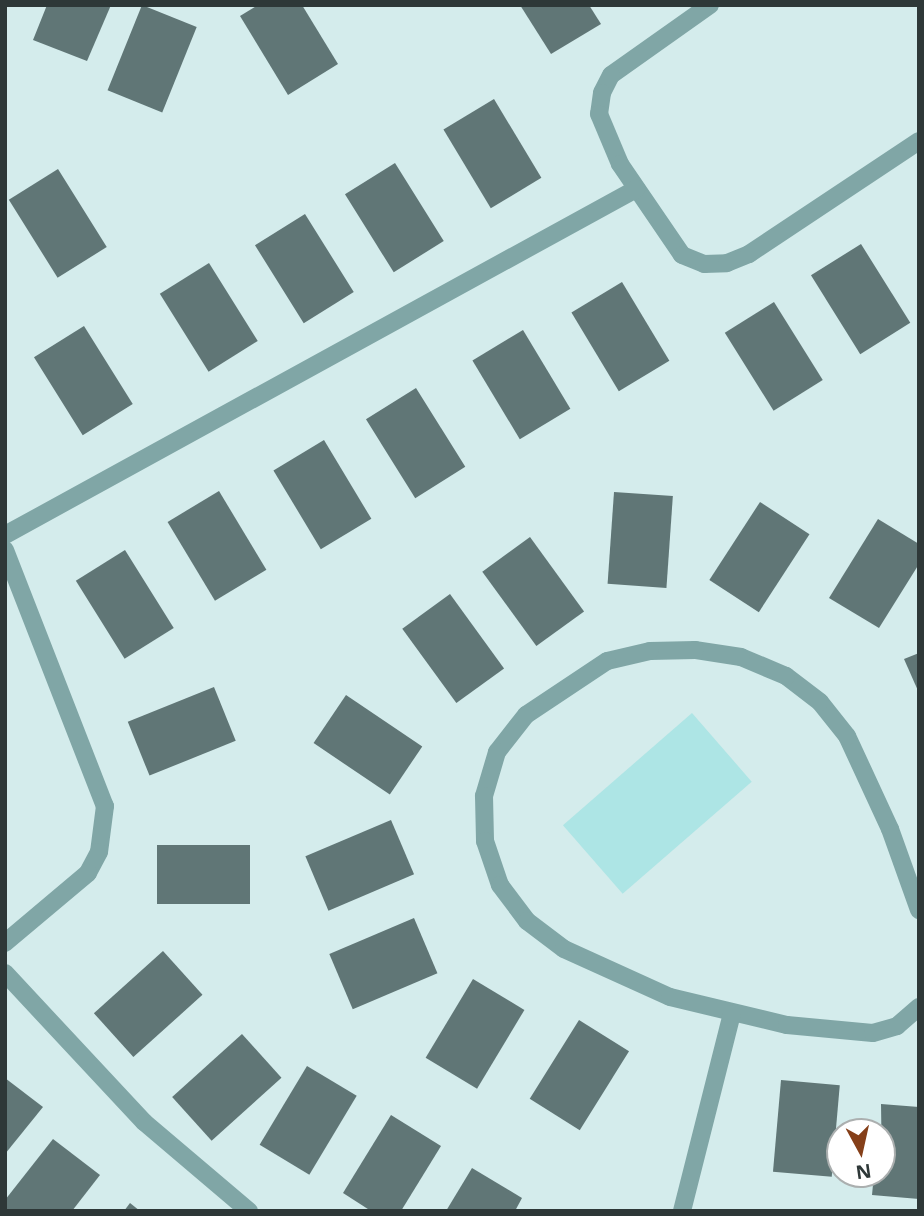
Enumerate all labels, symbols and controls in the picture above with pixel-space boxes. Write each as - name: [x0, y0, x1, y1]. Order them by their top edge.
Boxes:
- north arrow: [826, 1118, 896, 1188]
- text: N: [854, 1158, 873, 1186]

